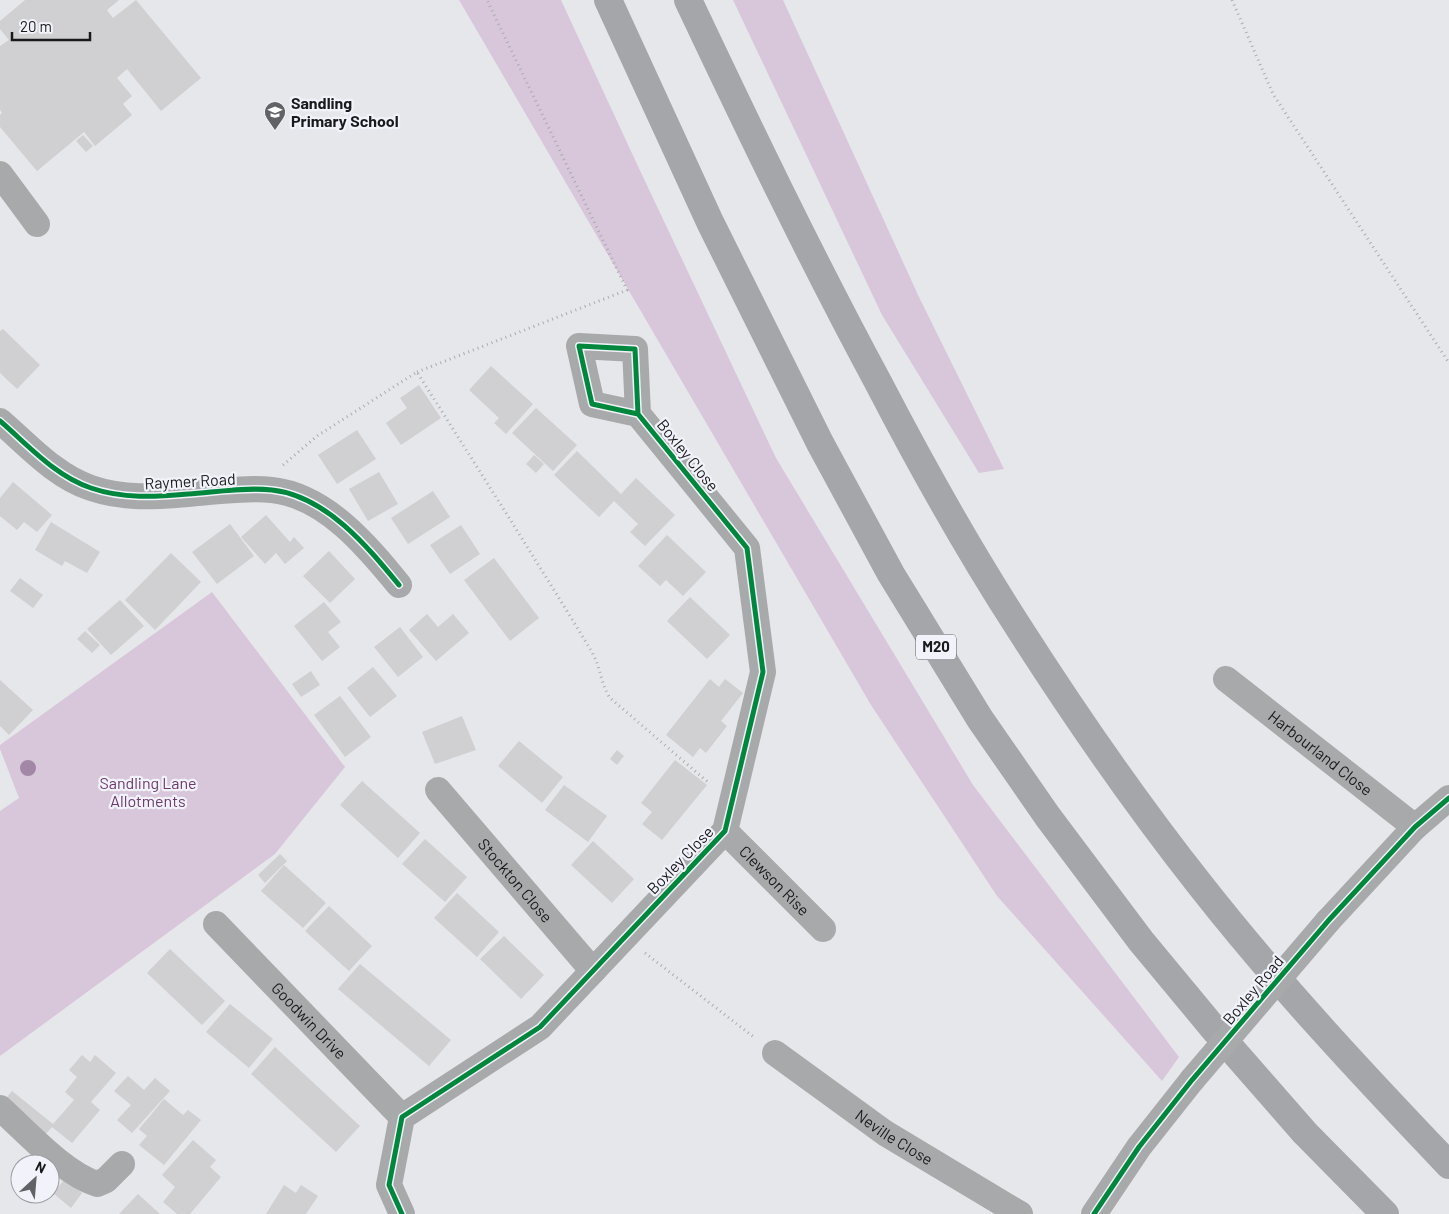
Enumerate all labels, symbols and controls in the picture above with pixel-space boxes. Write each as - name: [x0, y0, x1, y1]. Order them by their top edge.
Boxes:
- scale bar: [12, 10, 90, 42]
- text: 20 m: [20, 17, 52, 35]
- place label: Sandling Primary School: [291, 93, 399, 130]
- school or university icon: Sandling Primary School: [263, 100, 287, 131]
- street label: Boxley Close: [654, 415, 723, 495]
- street label: Raymer Road: [144, 469, 236, 492]
- road number: M20: [916, 634, 956, 660]
- street label: Harbourland Close: [1265, 706, 1377, 799]
- park label: Sandling Lane Allotments: [99, 773, 197, 810]
- street label: Boxley Close: [643, 822, 717, 898]
- street label: Stockton Close: [475, 834, 557, 926]
- street label: Clewson Rise: [736, 841, 814, 919]
- street label: Boxley Road: [1218, 951, 1287, 1028]
- street label: Goodwin Drive: [268, 978, 351, 1062]
- street label: Neville Close: [852, 1105, 937, 1169]
- north arrow: [10, 1154, 60, 1204]
- text: N: [33, 1157, 49, 1177]

